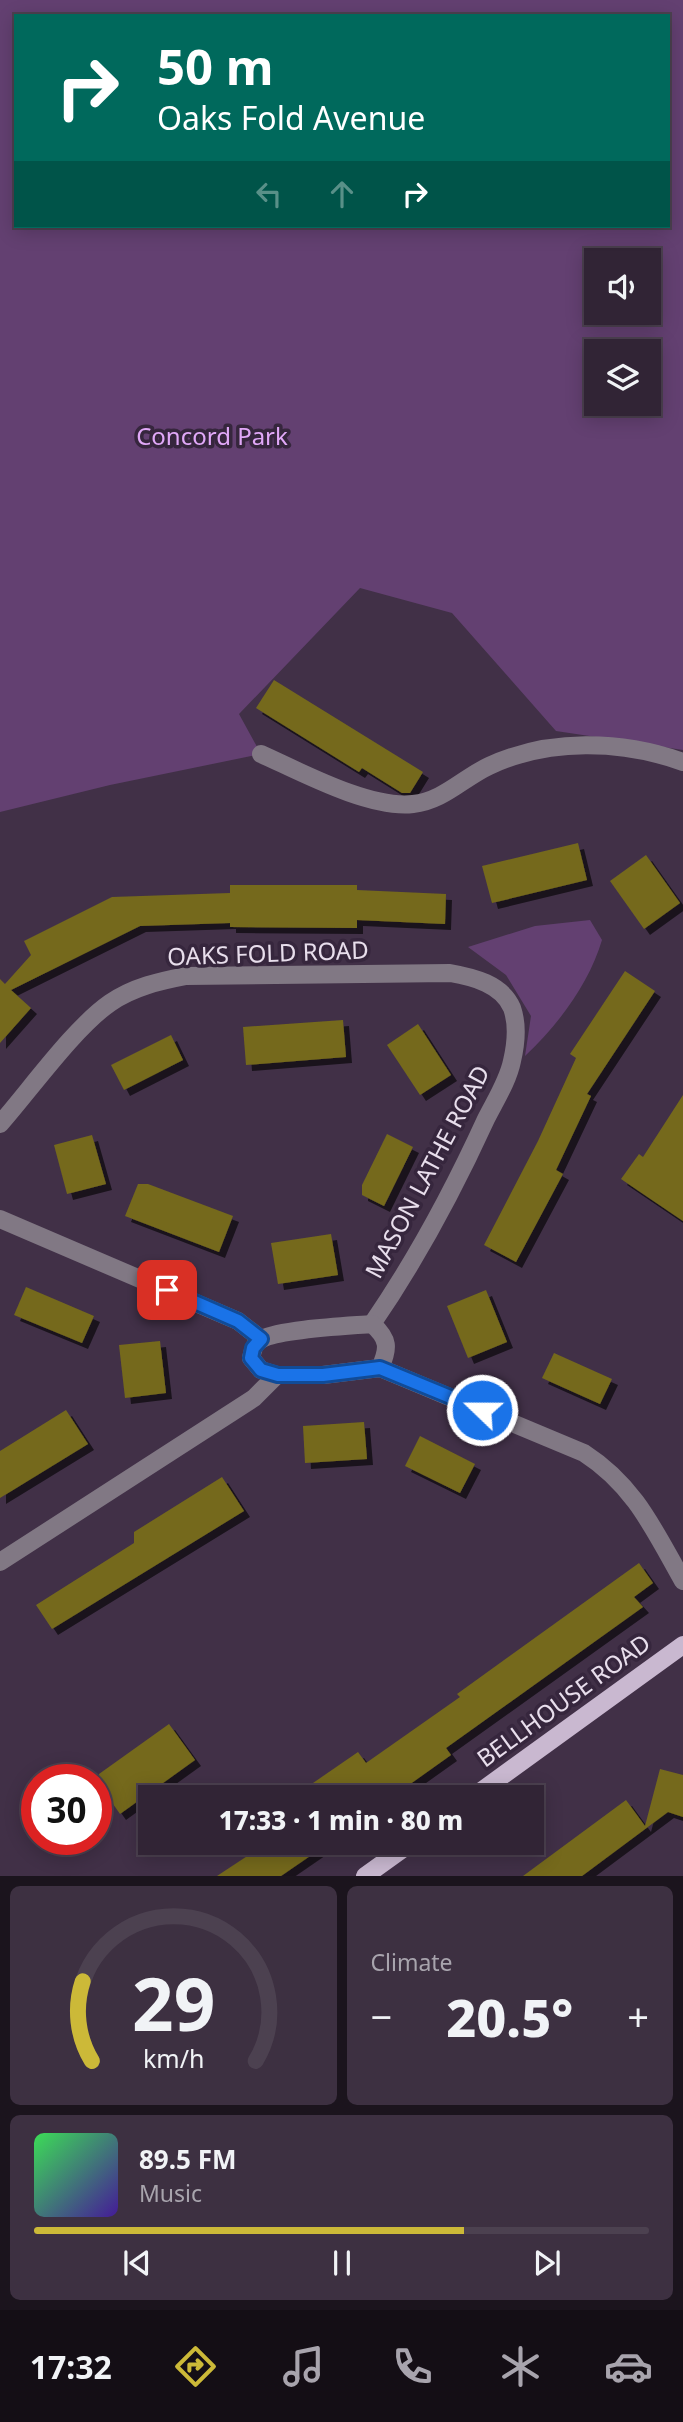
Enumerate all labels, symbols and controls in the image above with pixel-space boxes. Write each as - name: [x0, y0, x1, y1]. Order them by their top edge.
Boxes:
- text: 50 m: [157, 33, 274, 99]
- icon: right: [42, 42, 133, 133]
- text: Oaks Fold Avenue: [157, 96, 425, 139]
- icon: left: [250, 175, 288, 213]
- icon: ahead: [323, 175, 361, 213]
- icon: right: [396, 175, 434, 213]
- map controls: [584, 248, 661, 416]
- button: sound: [584, 248, 661, 325]
- button: layers: [584, 339, 661, 416]
- park label: Concord Park: [136, 419, 288, 452]
- street label: OAKS FOLD ROAD: [167, 932, 369, 973]
- street label: MASON LATHE ROAD: [357, 1059, 497, 1283]
- pin: [137, 1260, 197, 1320]
- icon: arrive: [148, 1271, 186, 1309]
- position arrow: [445, 1373, 519, 1447]
- street label: BELLHOUSE ROAD: [470, 1626, 657, 1774]
- speed limit sign: 30: [21, 1764, 112, 1855]
- text: 17:33 · 1 min · 80 m: [219, 1802, 463, 1838]
- text: Climate: [371, 1946, 453, 1978]
- text: 29: [132, 1954, 215, 2053]
- text: 20.5°: [446, 1981, 573, 2052]
- text: −: [371, 1990, 392, 2042]
- text: +: [627, 1990, 649, 2042]
- text: km/h: [142, 2041, 204, 2075]
- text: 89.5 FM: [139, 2141, 236, 2177]
- text: Music: [139, 2177, 202, 2209]
- icon: previous: [118, 2244, 156, 2282]
- icon: pause: [323, 2244, 361, 2282]
- icon: next: [528, 2244, 566, 2282]
- icon: directions: [171, 2342, 220, 2391]
- icon: music: [279, 2342, 328, 2391]
- icon: phone: [388, 2342, 437, 2391]
- icon: climate: [496, 2342, 545, 2391]
- icon: car: [604, 2342, 653, 2391]
- text: 17:32: [30, 2345, 112, 2388]

